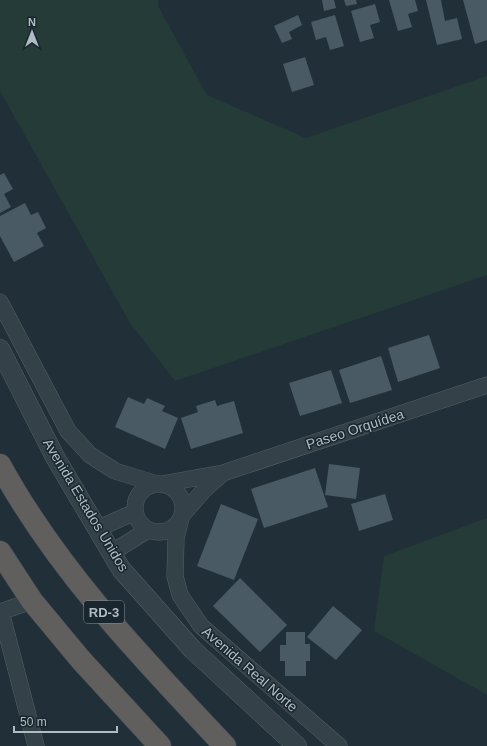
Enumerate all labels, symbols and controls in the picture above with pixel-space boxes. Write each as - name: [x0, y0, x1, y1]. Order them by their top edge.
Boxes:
- north arrow: [12, 12, 52, 52]
- text: N: [28, 16, 36, 28]
- street label: Paseo Orquídea: [304, 406, 406, 452]
- street label: Avenida Estados Unidos: [40, 436, 132, 574]
- road number: RD-3: [84, 601, 124, 623]
- street label: Avenida Real Norte: [199, 623, 301, 715]
- scale bar: [14, 708, 117, 734]
- text: 50 m: [20, 715, 47, 729]

